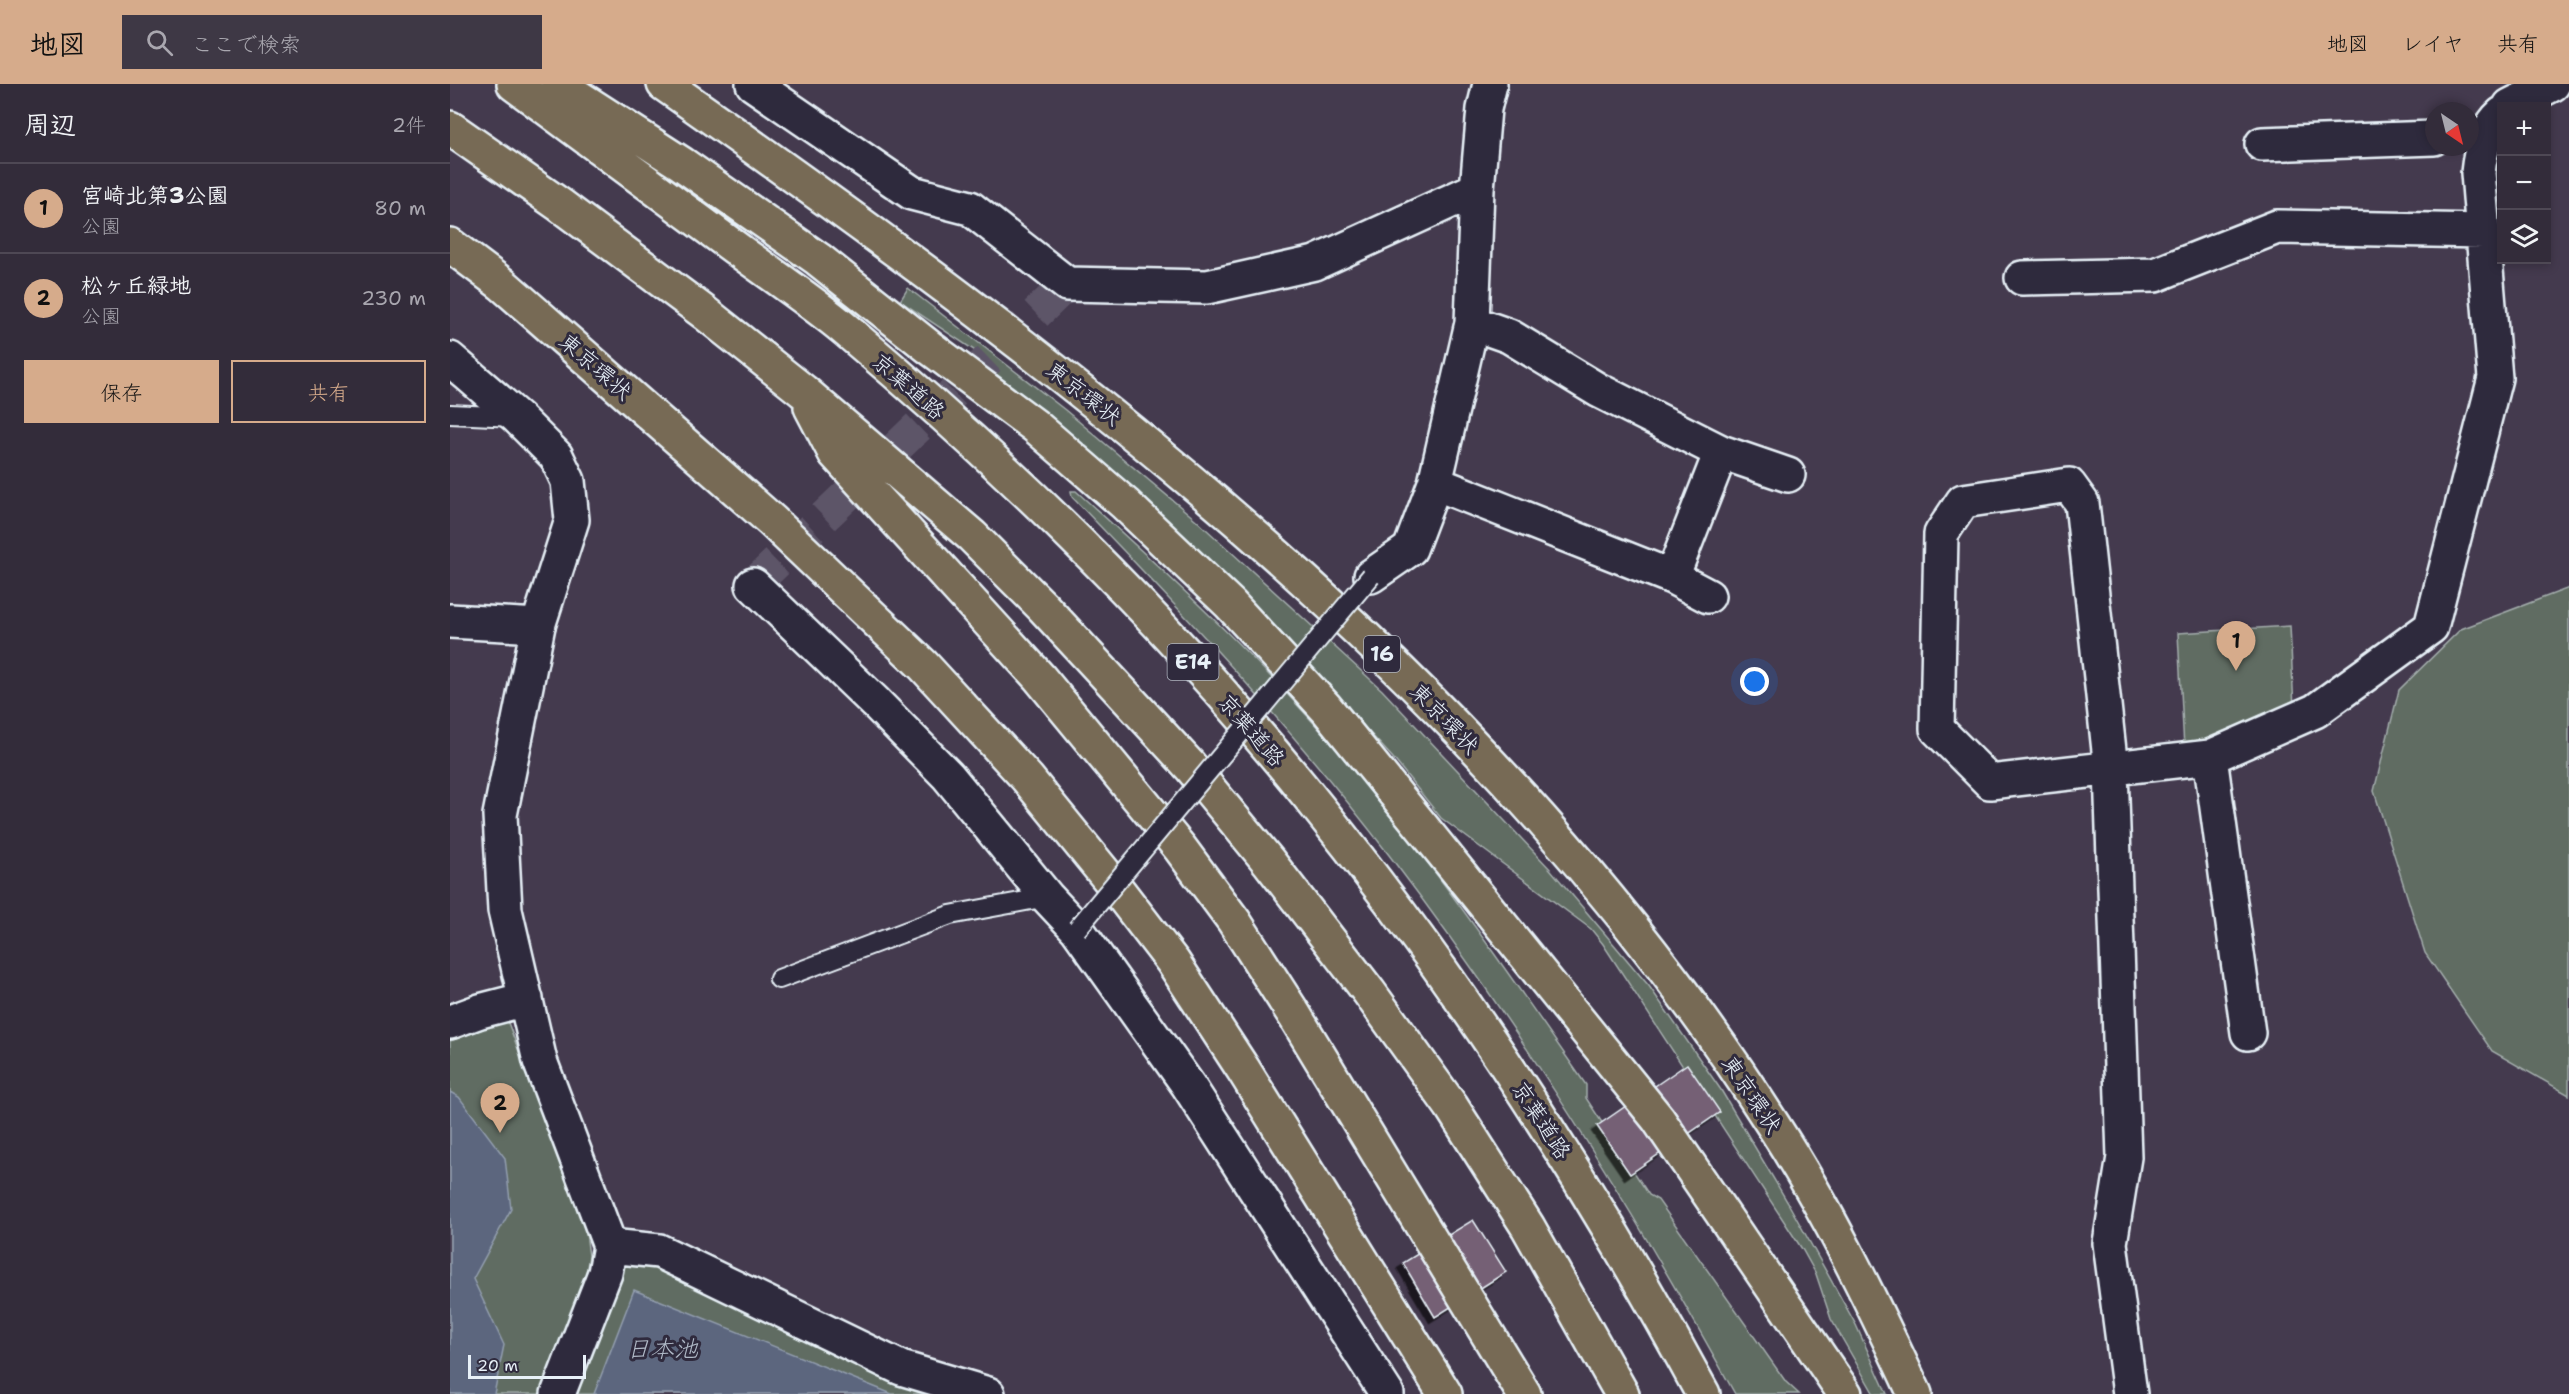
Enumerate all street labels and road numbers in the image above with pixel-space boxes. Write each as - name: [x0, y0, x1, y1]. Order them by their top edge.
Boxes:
- street label: 東京環状: [553, 327, 638, 406]
- street label: 京葉道路: [866, 347, 951, 426]
- street label: 東京環状: [1040, 355, 1127, 432]
- road number: 16: [1364, 636, 1400, 672]
- road number: E14: [1168, 644, 1218, 680]
- street label: 東京環状: [1404, 677, 1486, 760]
- street label: 京葉道路: [1212, 688, 1291, 773]
- street label: 東京環状: [1715, 1050, 1788, 1139]
- street label: 京葉道路: [1505, 1075, 1578, 1165]

